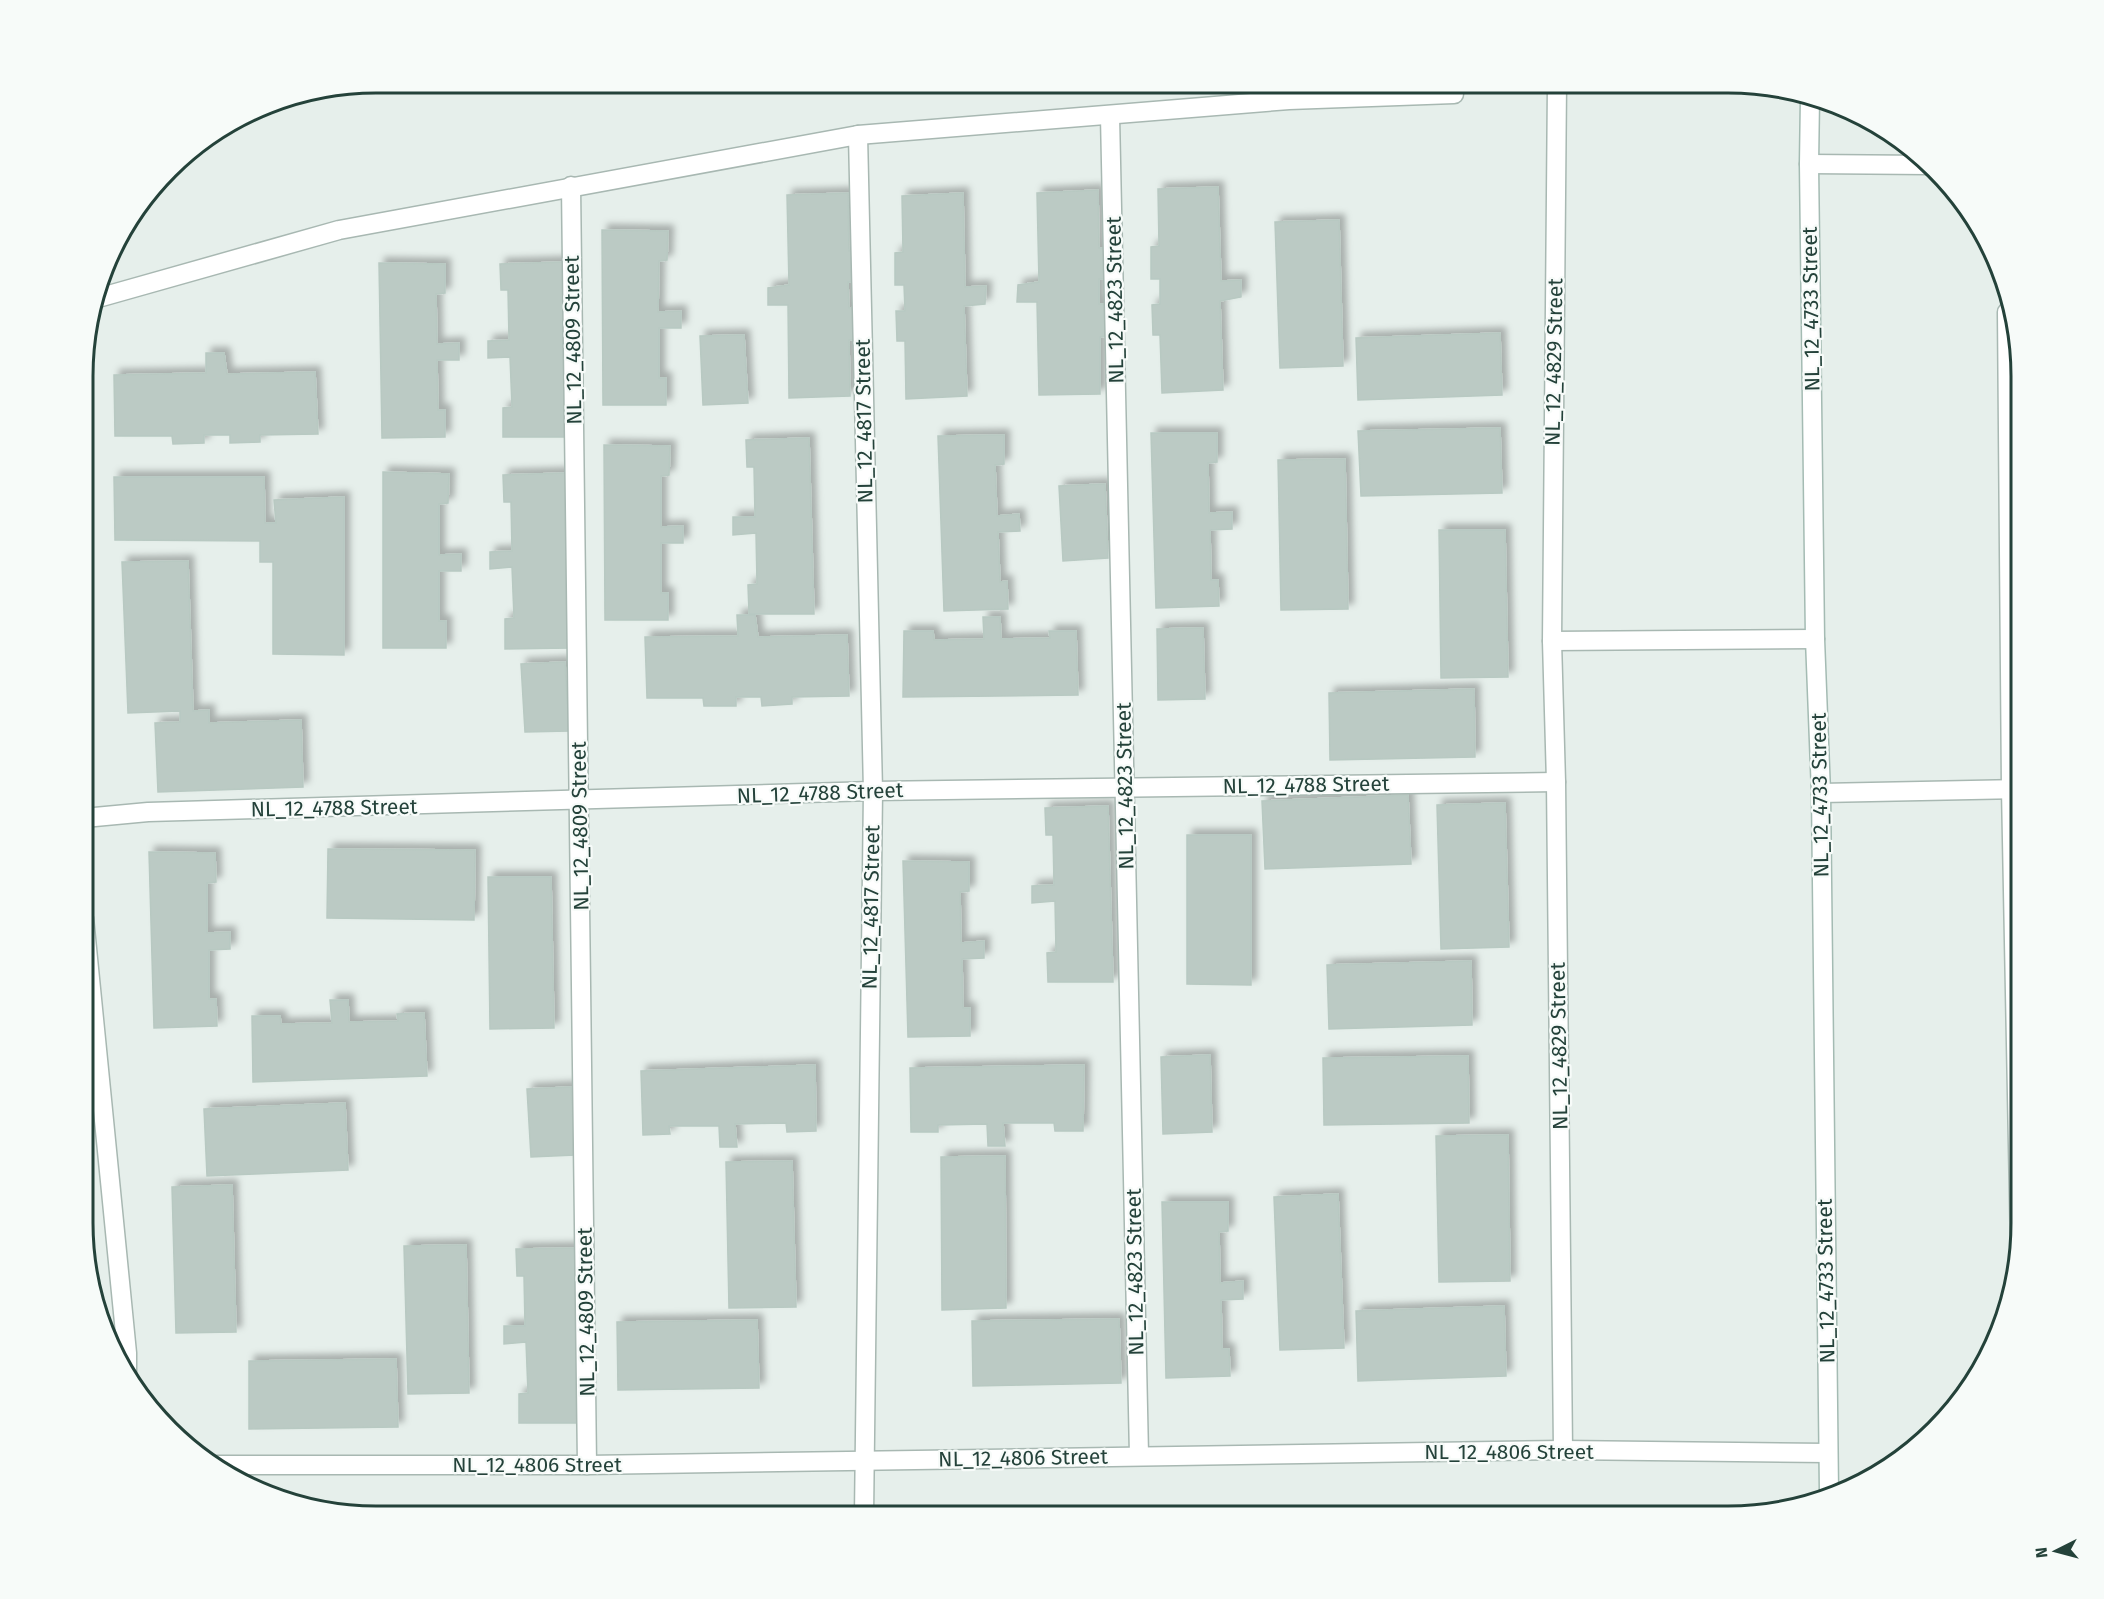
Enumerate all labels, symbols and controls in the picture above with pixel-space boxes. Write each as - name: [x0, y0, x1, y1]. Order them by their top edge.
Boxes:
- street label: NL_12_4823 Street: [1101, 216, 1129, 384]
- street label: NL_12_4733 Street: [1797, 226, 1825, 392]
- street label: NL_12_4809 Street: [559, 255, 587, 425]
- street label: NL_12_4829 Street: [1540, 277, 1568, 446]
- street label: NL_12_4817 Street: [850, 338, 878, 504]
- street label: NL_12_4823 Street: [1111, 702, 1139, 870]
- street label: NL_12_4733 Street: [1806, 712, 1834, 878]
- street label: NL_12_4809 Street: [566, 741, 594, 911]
- street label: NL_12_4788 Street: [1222, 771, 1390, 799]
- street label: NL_12_4788 Street: [736, 777, 904, 809]
- street label: NL_12_4788 Street: [250, 794, 418, 822]
- street label: NL_12_4817 Street: [857, 824, 885, 990]
- street label: NL_12_4829 Street: [1545, 961, 1573, 1130]
- street label: NL_12_4823 Street: [1121, 1188, 1149, 1356]
- street label: NL_12_4733 Street: [1812, 1198, 1840, 1364]
- street label: NL_12_4809 Street: [572, 1227, 600, 1397]
- street label: NL_12_4806 Street: [1424, 1439, 1594, 1465]
- street label: NL_12_4806 Street: [938, 1444, 1108, 1472]
- street label: NL_12_4806 Street: [452, 1452, 622, 1478]
- north arrow: [2026, 1521, 2086, 1581]
- text: N: [2032, 1546, 2052, 1559]

